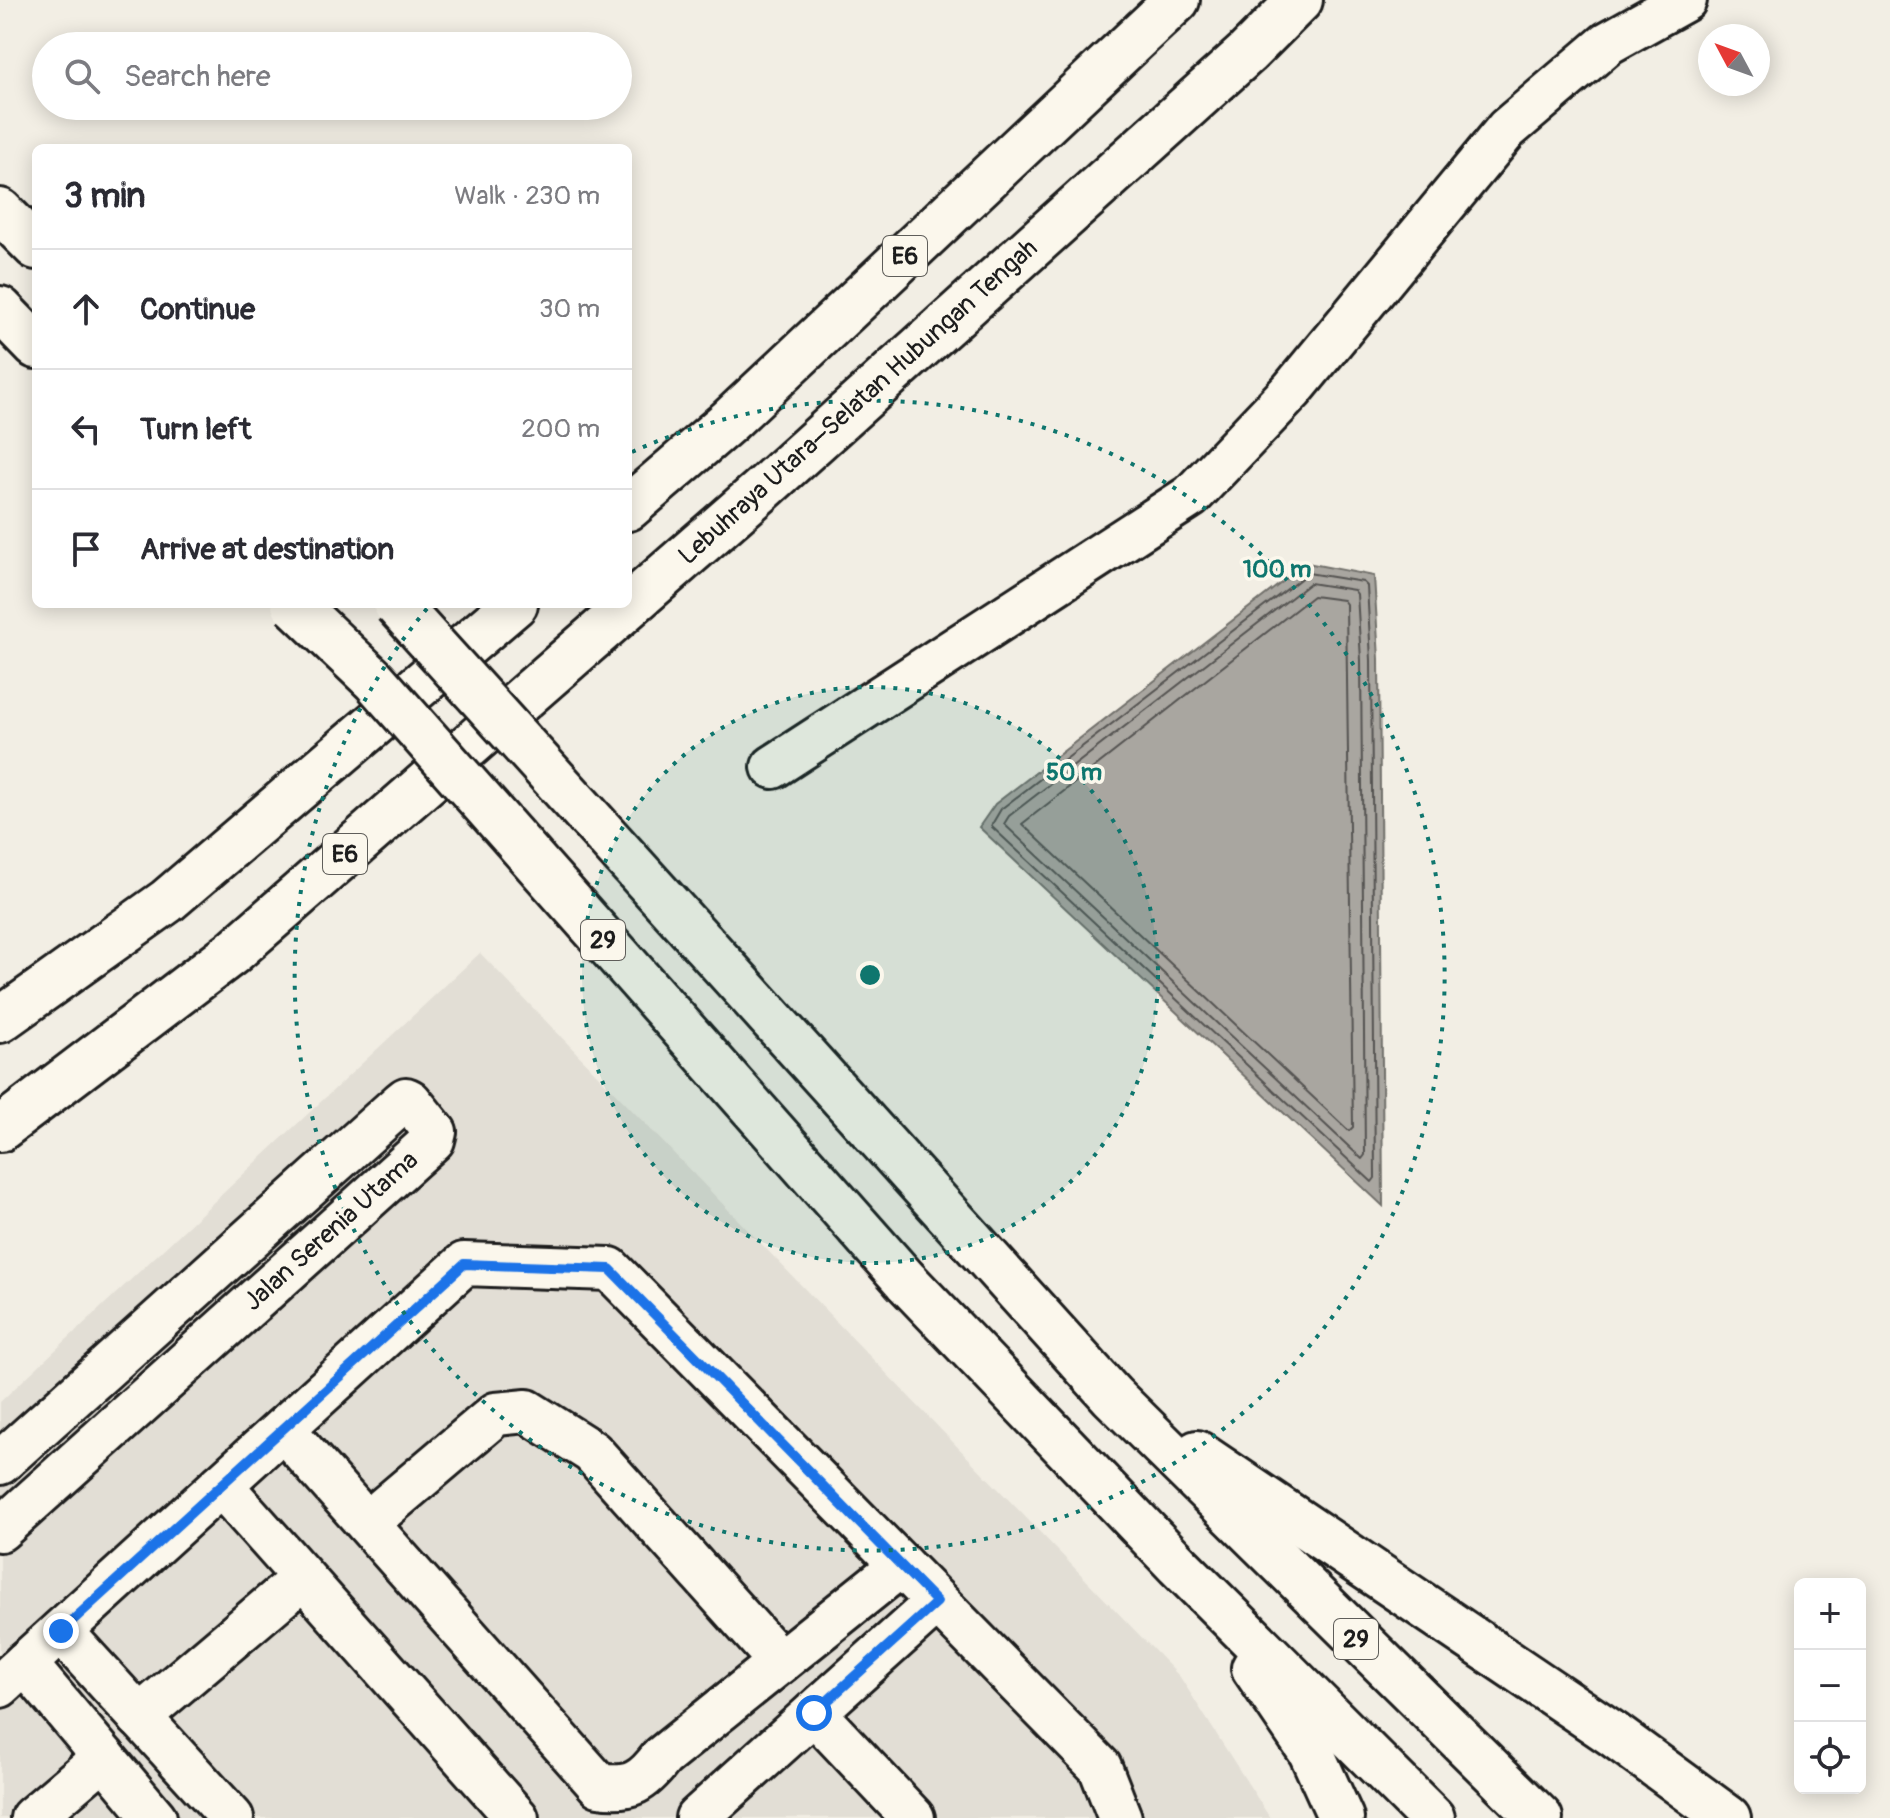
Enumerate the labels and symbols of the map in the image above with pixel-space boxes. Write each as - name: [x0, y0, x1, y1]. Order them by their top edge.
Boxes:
- north arrow: [1698, 24, 1770, 96]
- street label: Lebuhraya Utara–Selatan Hubungan Tengah: [672, 232, 1044, 572]
- road number: E6: [883, 236, 927, 276]
- text: 100 m: [1243, 555, 1311, 584]
- text: 50 m: [1046, 758, 1102, 787]
- road number: E6: [323, 834, 367, 874]
- road number: 29: [581, 920, 625, 960]
- centre of rings: [856, 961, 884, 989]
- street label: Jalan Serenia Utama: [237, 1144, 425, 1318]
- route end: [43, 1613, 79, 1649]
- road number: 29: [1334, 1619, 1378, 1659]
- route start: [796, 1695, 832, 1731]

